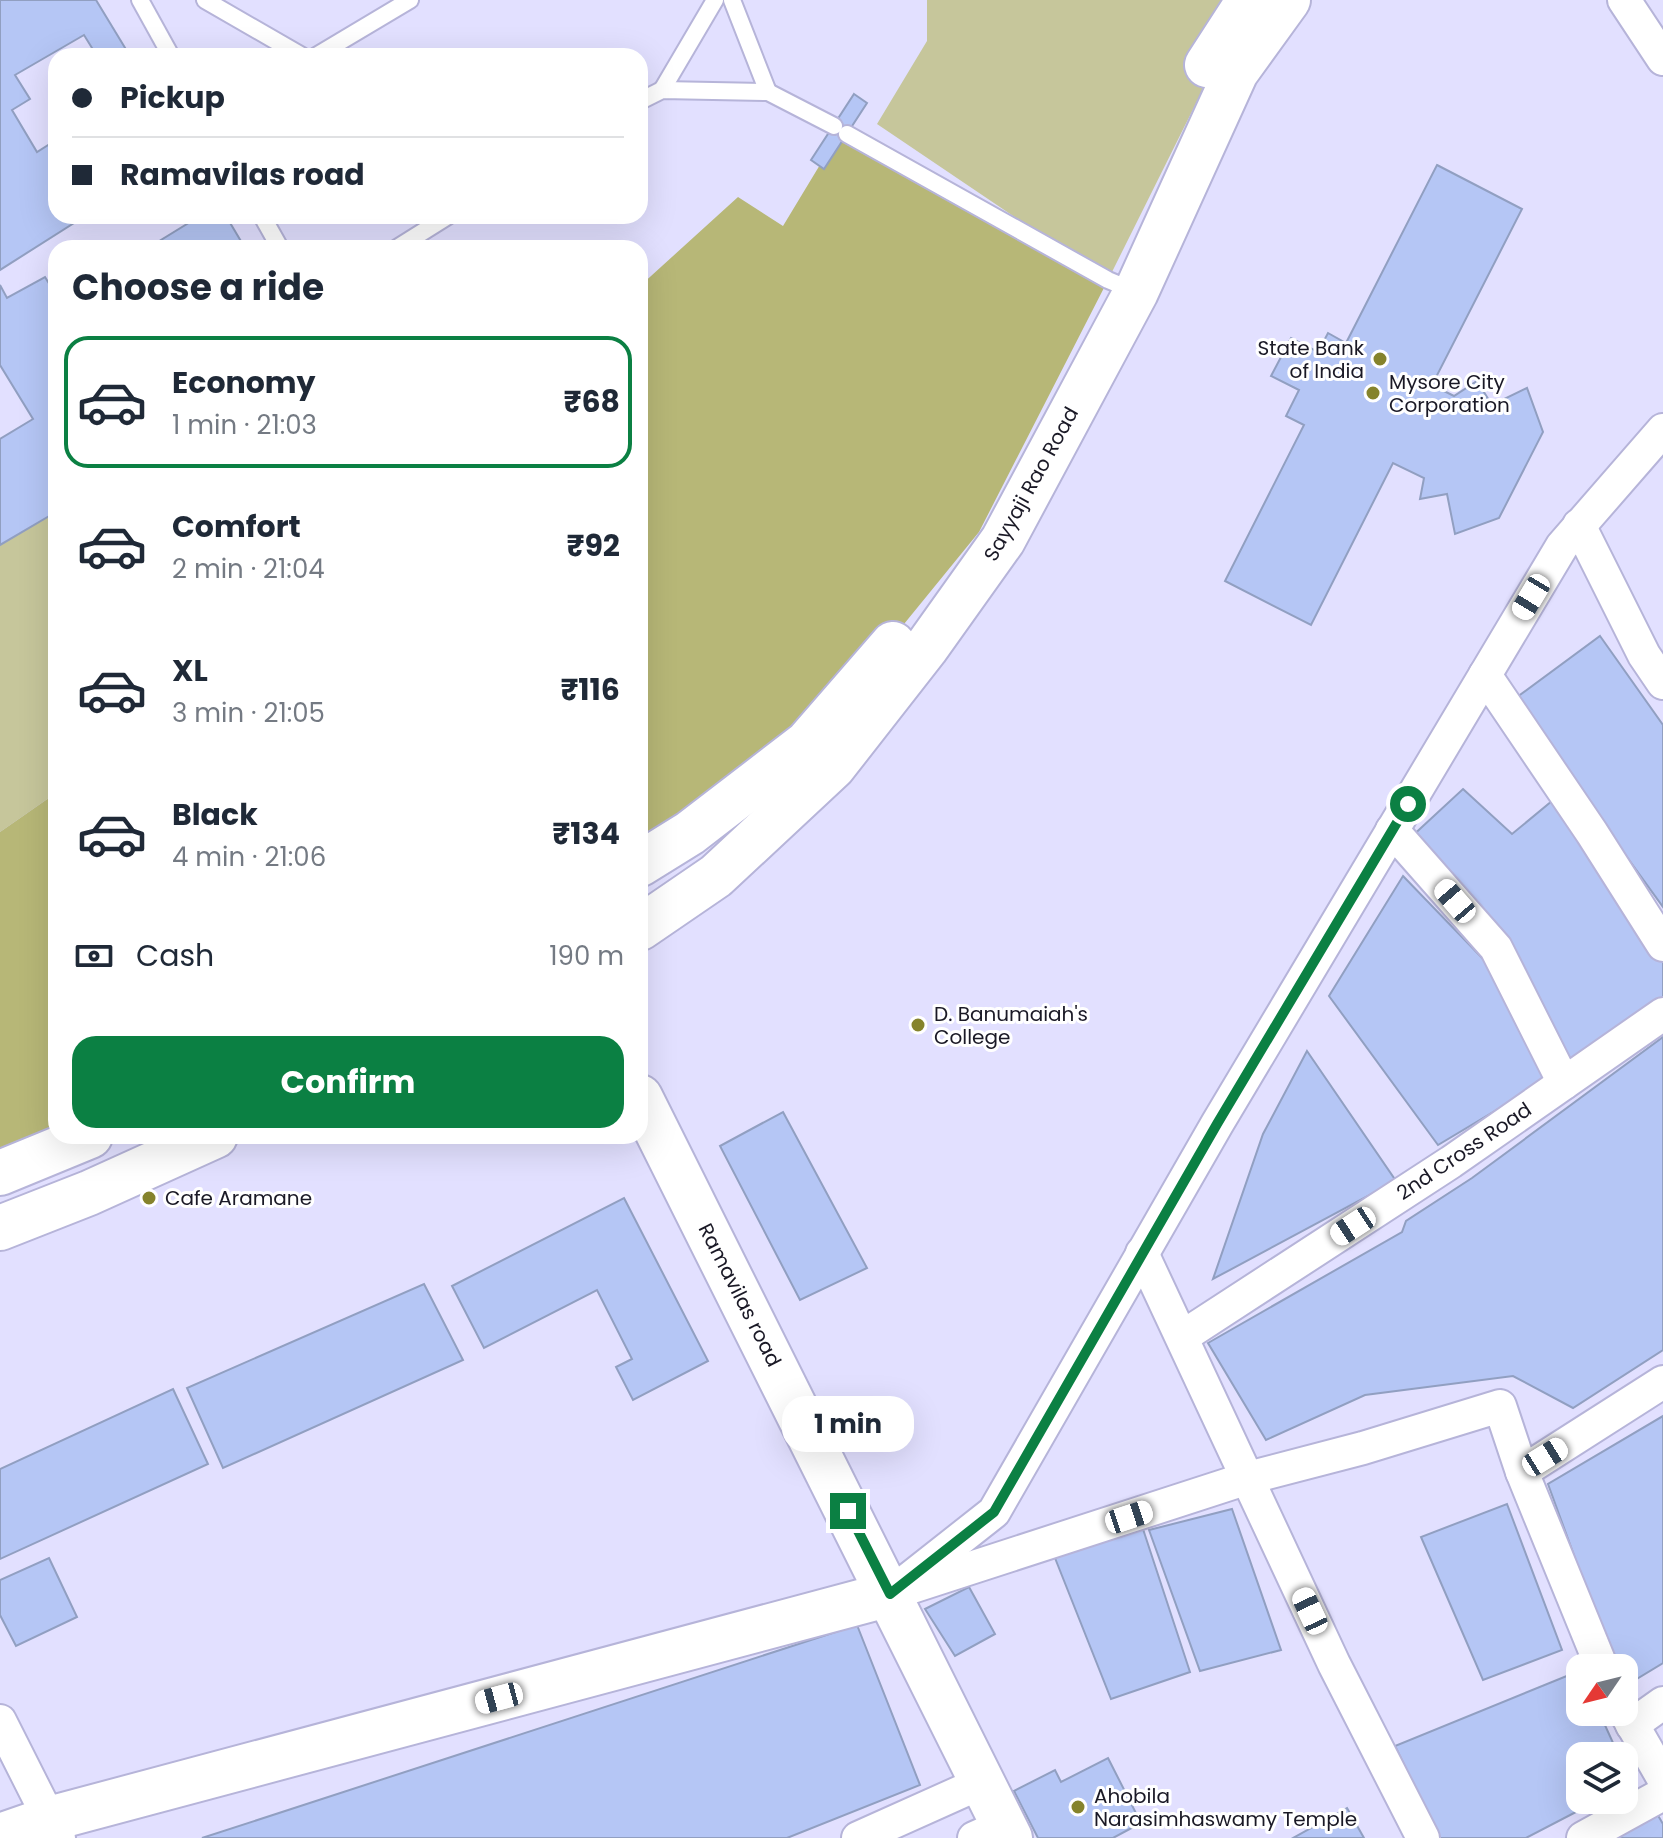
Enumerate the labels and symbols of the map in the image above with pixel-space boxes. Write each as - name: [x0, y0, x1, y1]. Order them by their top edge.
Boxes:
- place label: State Bank of India: [1258, 334, 1365, 385]
- marker: State Bank of India: [1371, 350, 1389, 368]
- place label: Mysore City Corporation: [1389, 368, 1510, 419]
- marker: Mysore City Corporation: [1364, 384, 1382, 402]
- street label: Sayyaji Rao Road: [977, 402, 1085, 566]
- car: [1508, 570, 1554, 624]
- route start: [1390, 786, 1426, 822]
- car: [1430, 875, 1480, 927]
- place label: D. Banumaiah's College: [934, 1000, 1088, 1051]
- marker: D. Banumaiah's College: [909, 1016, 927, 1034]
- street label: 2nd Cross Road: [1391, 1095, 1537, 1207]
- place label: Cafe Aramane: [165, 1184, 312, 1212]
- marker: Cafe Aramane: [140, 1189, 158, 1207]
- car: [1326, 1203, 1380, 1249]
- street label: Ramavilas road: [692, 1218, 788, 1372]
- callout: 1 min: [782, 1395, 914, 1451]
- car: [1518, 1434, 1572, 1480]
- route end: [830, 1493, 866, 1529]
- car: [1102, 1498, 1156, 1536]
- car: [1289, 1584, 1331, 1638]
- north arrow: [1566, 1654, 1638, 1726]
- car: [473, 1680, 525, 1716]
- place label: Ahobila Narasimhaswamy Temple: [1094, 1782, 1357, 1833]
- marker: Ahobila Narasimhaswamy Temple: [1069, 1798, 1087, 1816]

